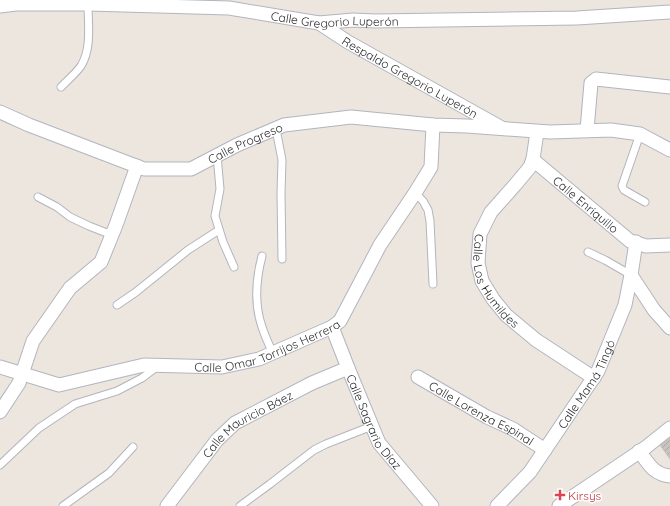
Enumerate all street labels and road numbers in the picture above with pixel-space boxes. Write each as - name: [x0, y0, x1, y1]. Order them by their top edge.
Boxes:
- street label: Calle Gregorio Luperón: [270, 8, 399, 31]
- street label: Respaldo Gregorio Luperón: [339, 33, 481, 121]
- street label: Calle Progreso: [205, 119, 285, 167]
- street label: Calle Enriquillo: [550, 172, 622, 236]
- street label: Calle Los Humildes: [470, 234, 523, 331]
- street label: Calle Omar Torrijos Herrera: [194, 316, 343, 374]
- street label: Calle Mamá Tingó: [554, 337, 618, 431]
- street label: Calle Sagrario Díaz: [344, 372, 405, 472]
- street label: Calle Lorenza Espinal: [426, 378, 537, 448]
- street label: Calle Mauricio Báez: [199, 387, 295, 461]

